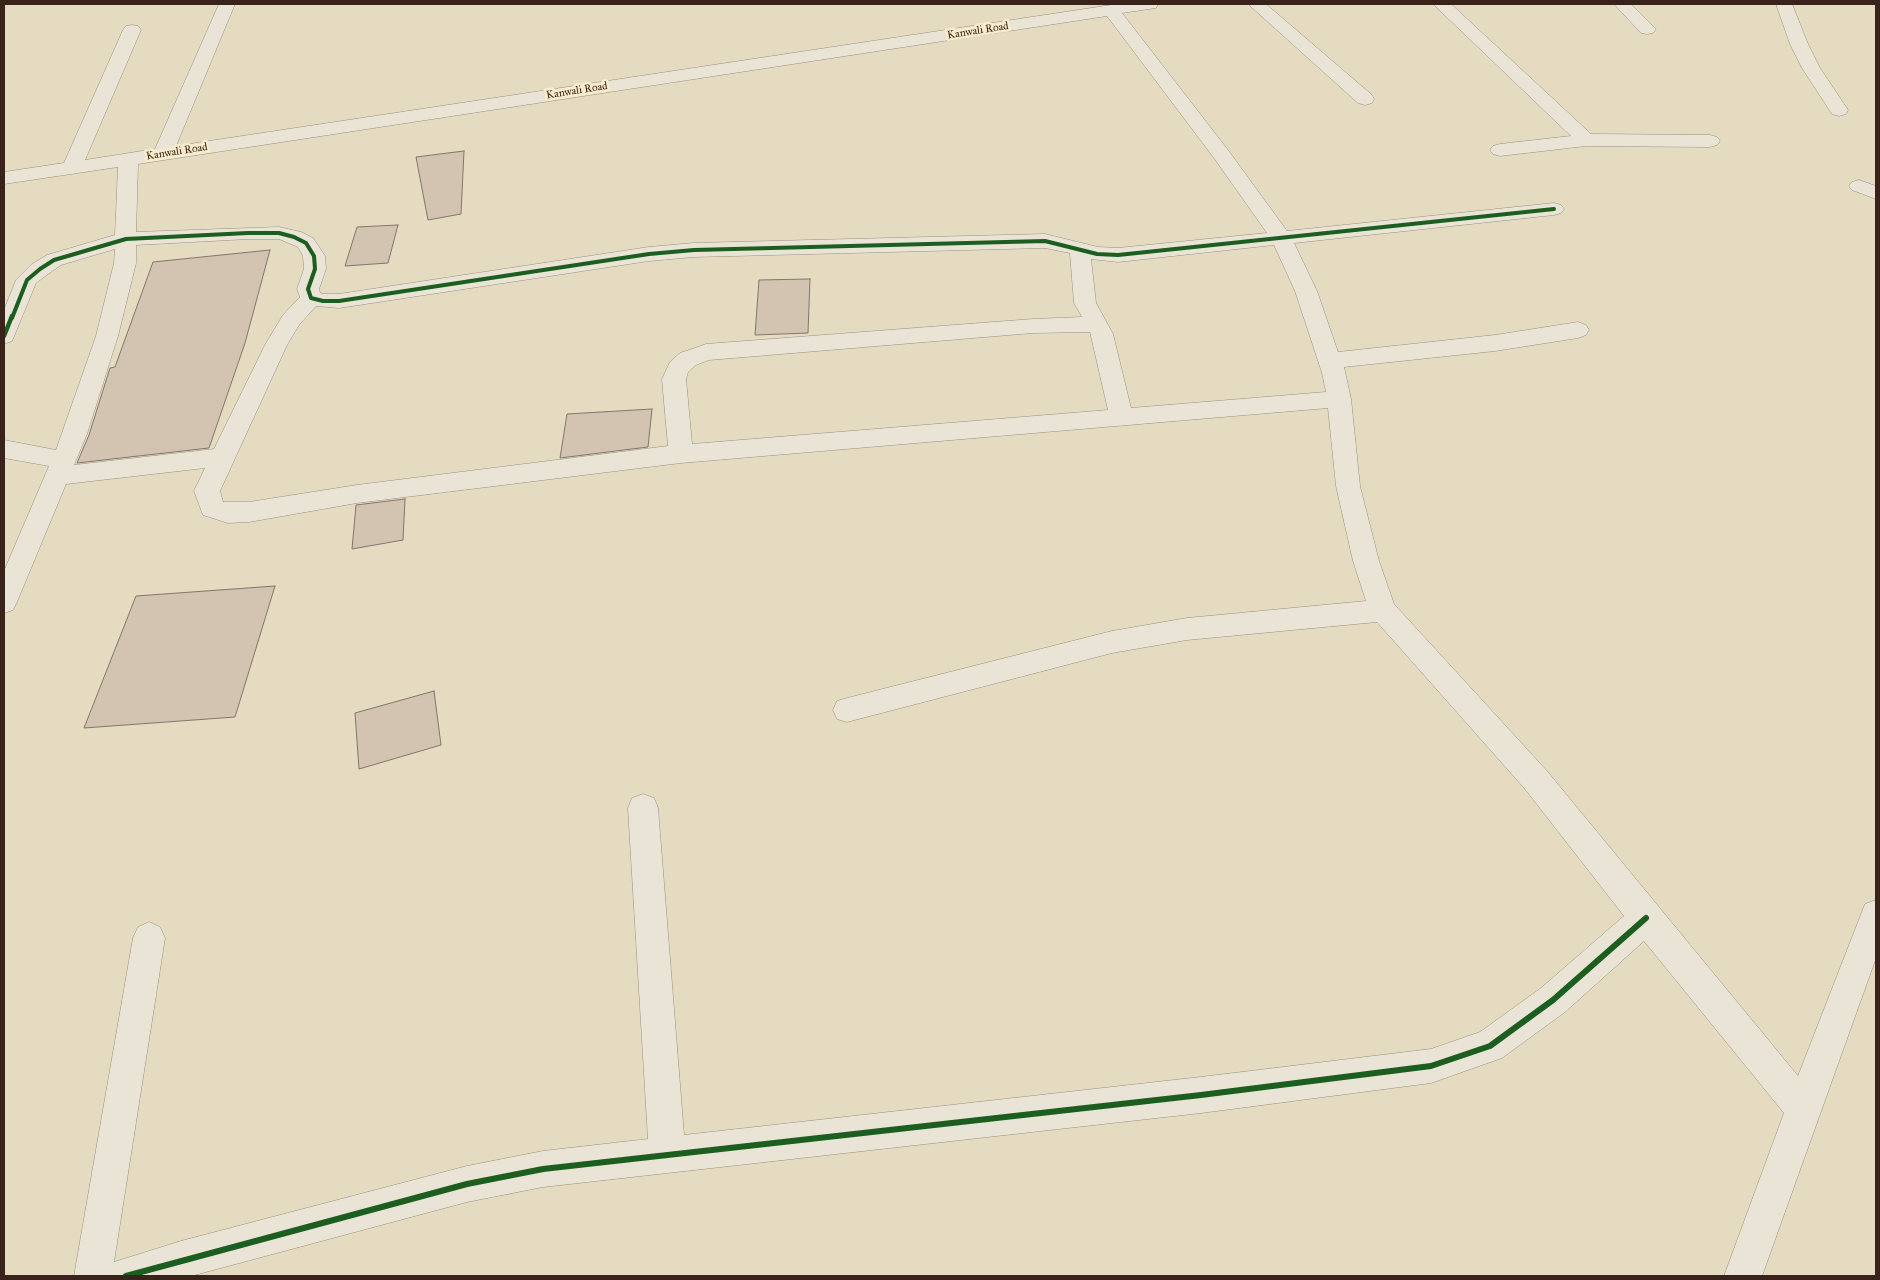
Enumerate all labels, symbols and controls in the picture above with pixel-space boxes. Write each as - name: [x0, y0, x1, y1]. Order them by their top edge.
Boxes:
- street label: Kanwali Road: [946, 20, 1010, 42]
- street label: Kanwali Road: [545, 80, 609, 102]
- street label: Kanwali Road: [145, 141, 209, 163]

